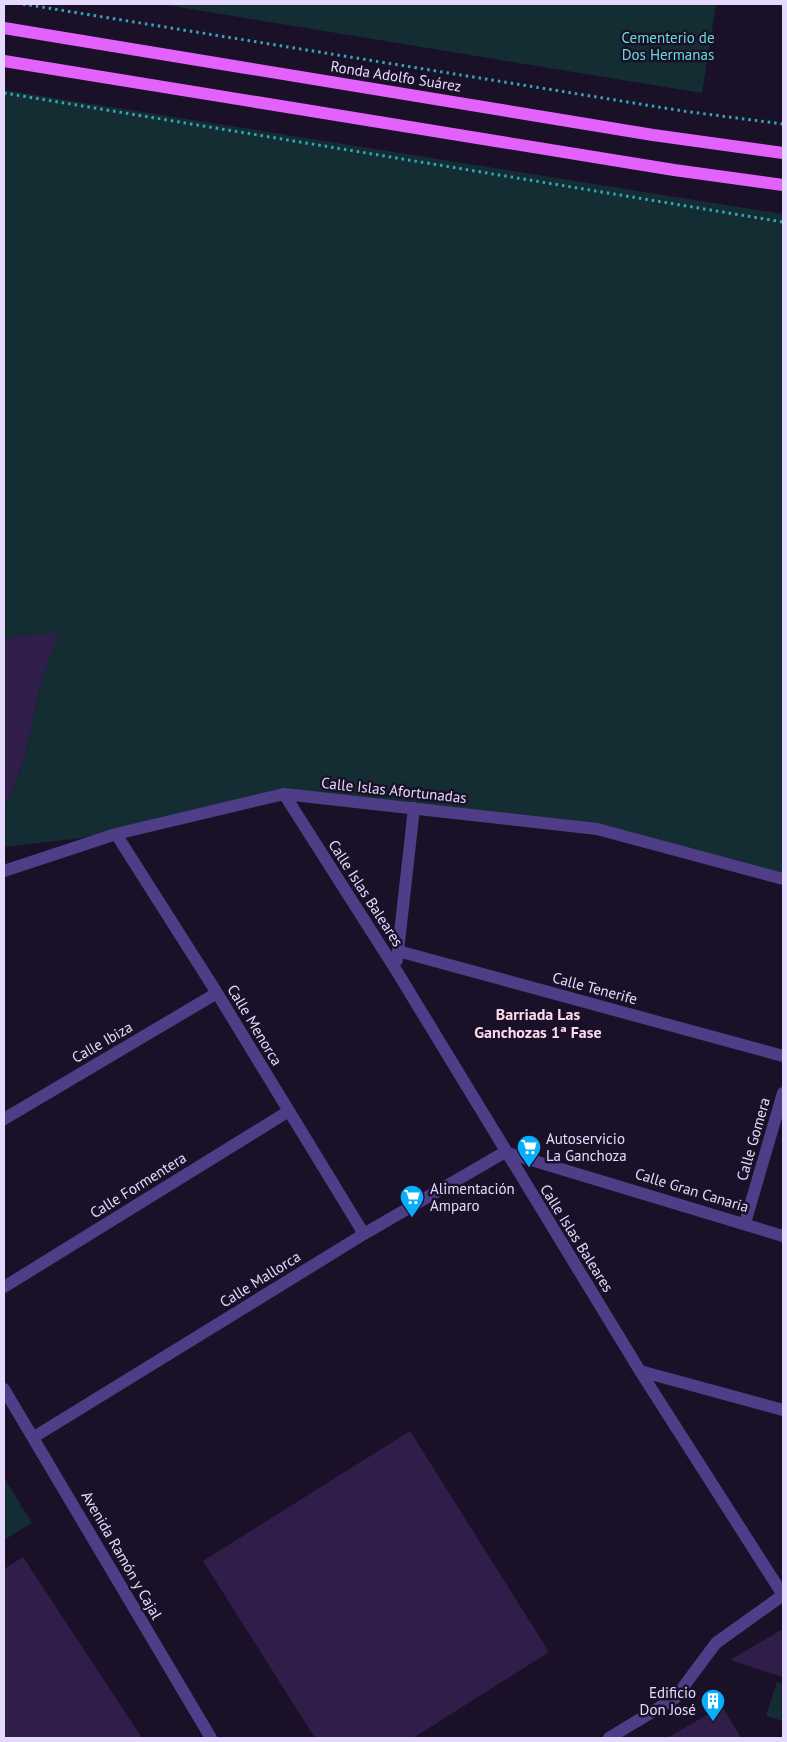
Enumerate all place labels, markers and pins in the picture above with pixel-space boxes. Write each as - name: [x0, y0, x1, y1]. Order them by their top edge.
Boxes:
- place label: Autoservicio La Ganchoza: [546, 1129, 627, 1165]
- supermarket icon: Autoservicio La Ganchoza: [516, 1134, 542, 1168]
- place label: Alimentación Amparo: [430, 1179, 515, 1215]
- supermarket icon: Alimentación Amparo: [399, 1184, 425, 1218]
- place label: Edificio Don José: [640, 1683, 696, 1719]
- building icon: Edificio Don José: [700, 1688, 726, 1722]

